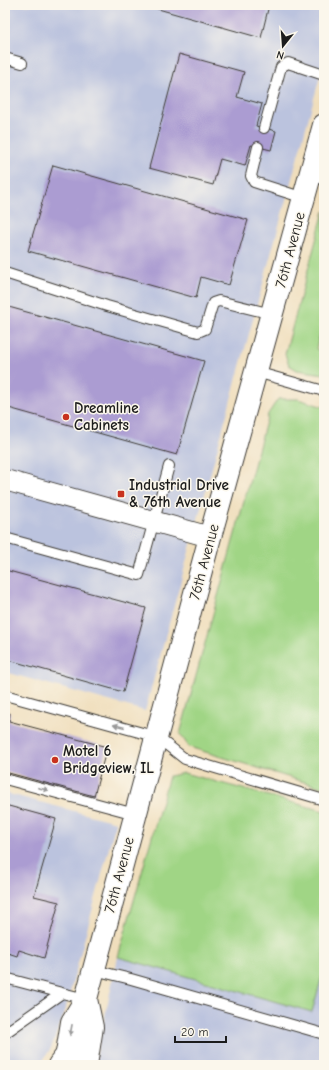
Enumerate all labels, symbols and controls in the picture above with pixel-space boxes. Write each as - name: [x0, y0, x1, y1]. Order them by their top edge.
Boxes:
- north arrow: [263, 26, 303, 66]
- text: N: [275, 48, 286, 62]
- street label: 76th Avenue: [271, 209, 309, 290]
- place label: Dreamline Cabinets: [74, 399, 139, 434]
- marker: Dreamline Cabinets: [61, 412, 71, 422]
- place label: Industrial Drive & 76th Avenue: [129, 476, 229, 511]
- marker: Industrial Drive & 76th Avenue: [116, 489, 126, 499]
- street label: 76th Avenue: [185, 521, 223, 602]
- one-way arrow: [113, 723, 125, 729]
- place label: Motel 6 Bridgeview, IL: [63, 742, 154, 777]
- marker: Motel 6 Bridgeview, IL: [50, 755, 60, 765]
- one-way arrow: [37, 786, 49, 792]
- street label: 76th Avenue: [100, 834, 138, 915]
- scale bar: [175, 1018, 226, 1044]
- one-way arrow: [68, 1024, 74, 1036]
- text: 20 m: [181, 1025, 209, 1039]

